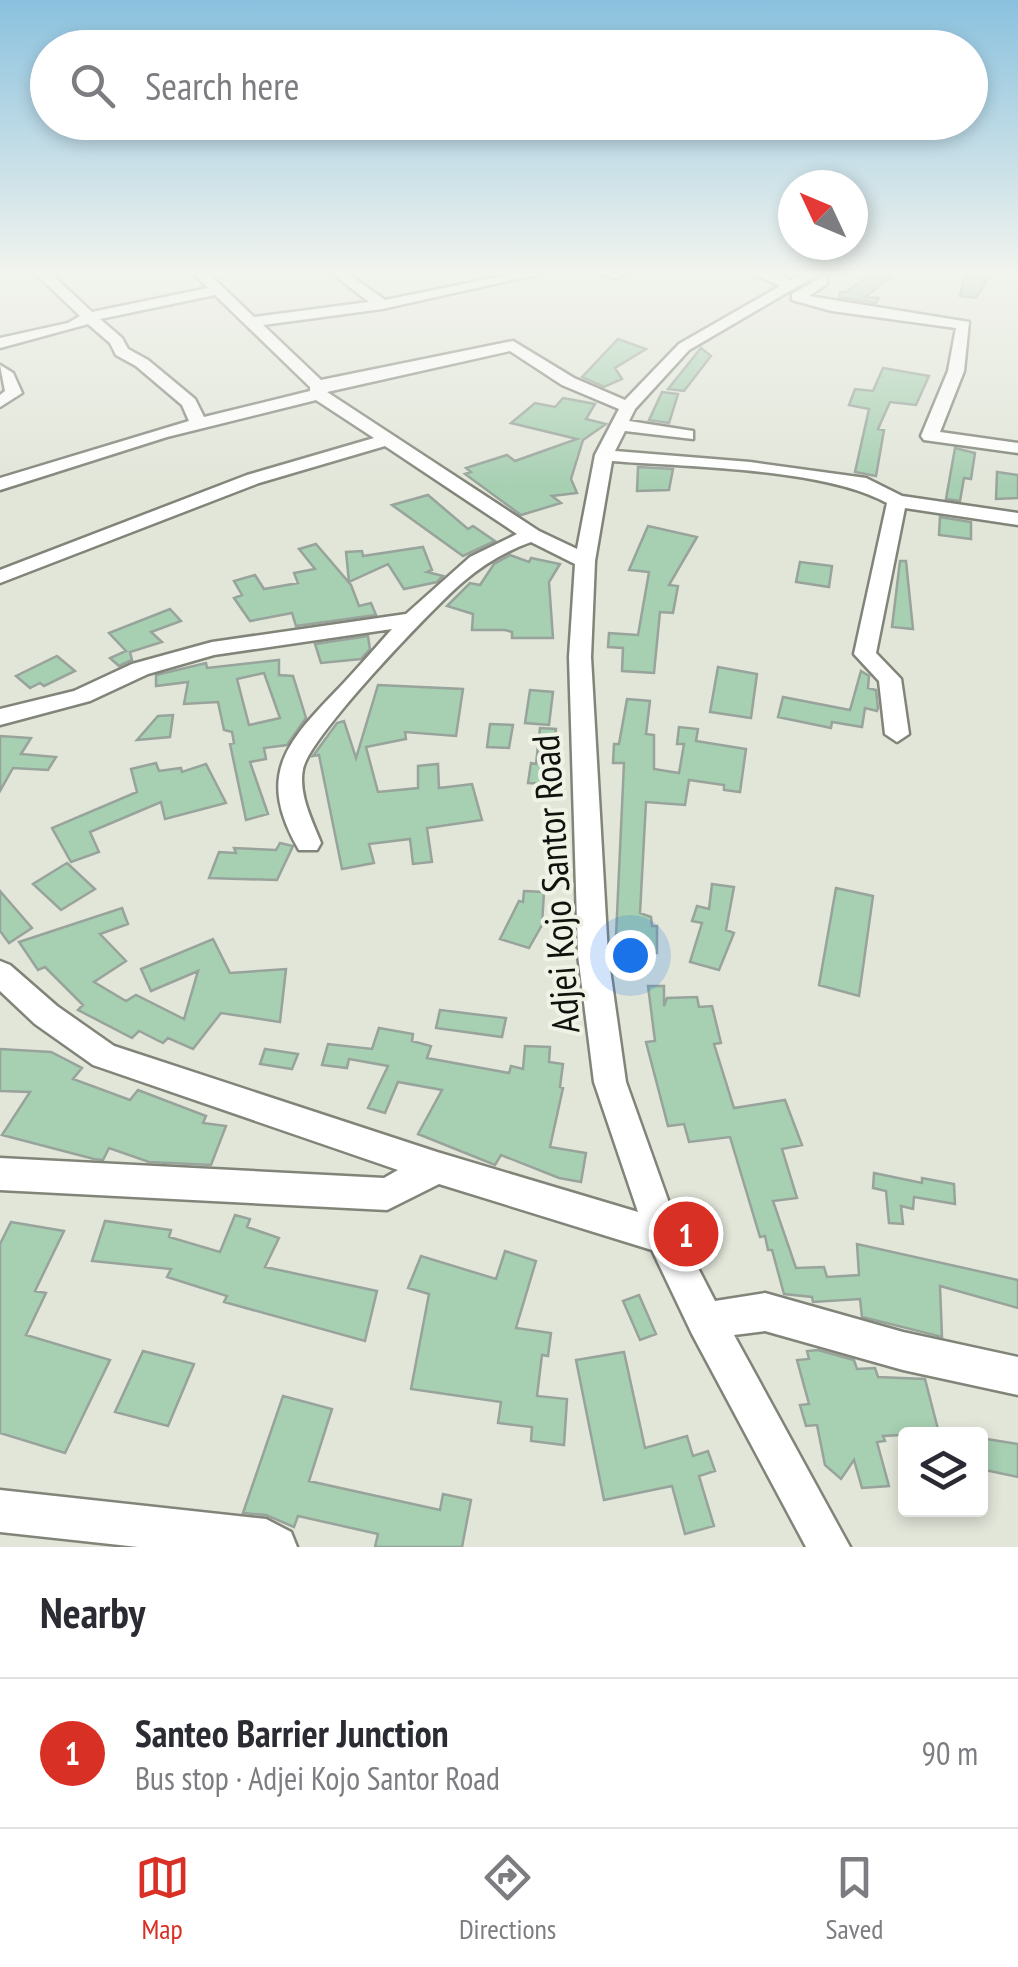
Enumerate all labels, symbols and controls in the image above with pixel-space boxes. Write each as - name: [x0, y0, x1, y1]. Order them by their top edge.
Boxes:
- search box: [30, 30, 988, 140]
- icon: search: [65, 58, 120, 113]
- text: Search here: [145, 61, 299, 110]
- north arrow: [778, 170, 868, 260]
- street label: Adjei Kojo Santor Road: [520, 733, 589, 1035]
- your location: [605, 930, 656, 981]
- pin: 1: [654, 1196, 718, 1272]
- map controls: [898, 1427, 988, 1517]
- button: layers: [898, 1427, 988, 1517]
- text: Nearby: [40, 1585, 145, 1640]
- text: Santeo Barrier Junction: [135, 1708, 449, 1757]
- text: 1: [65, 1732, 80, 1774]
- text: 90 m: [922, 1732, 978, 1774]
- text: Bus stop · Adjei Kojo Santor Road: [135, 1757, 500, 1799]
- tab: Map: [135, 1850, 190, 1947]
- tab: Directions: [459, 1850, 556, 1947]
- tab: Saved: [826, 1850, 883, 1947]

